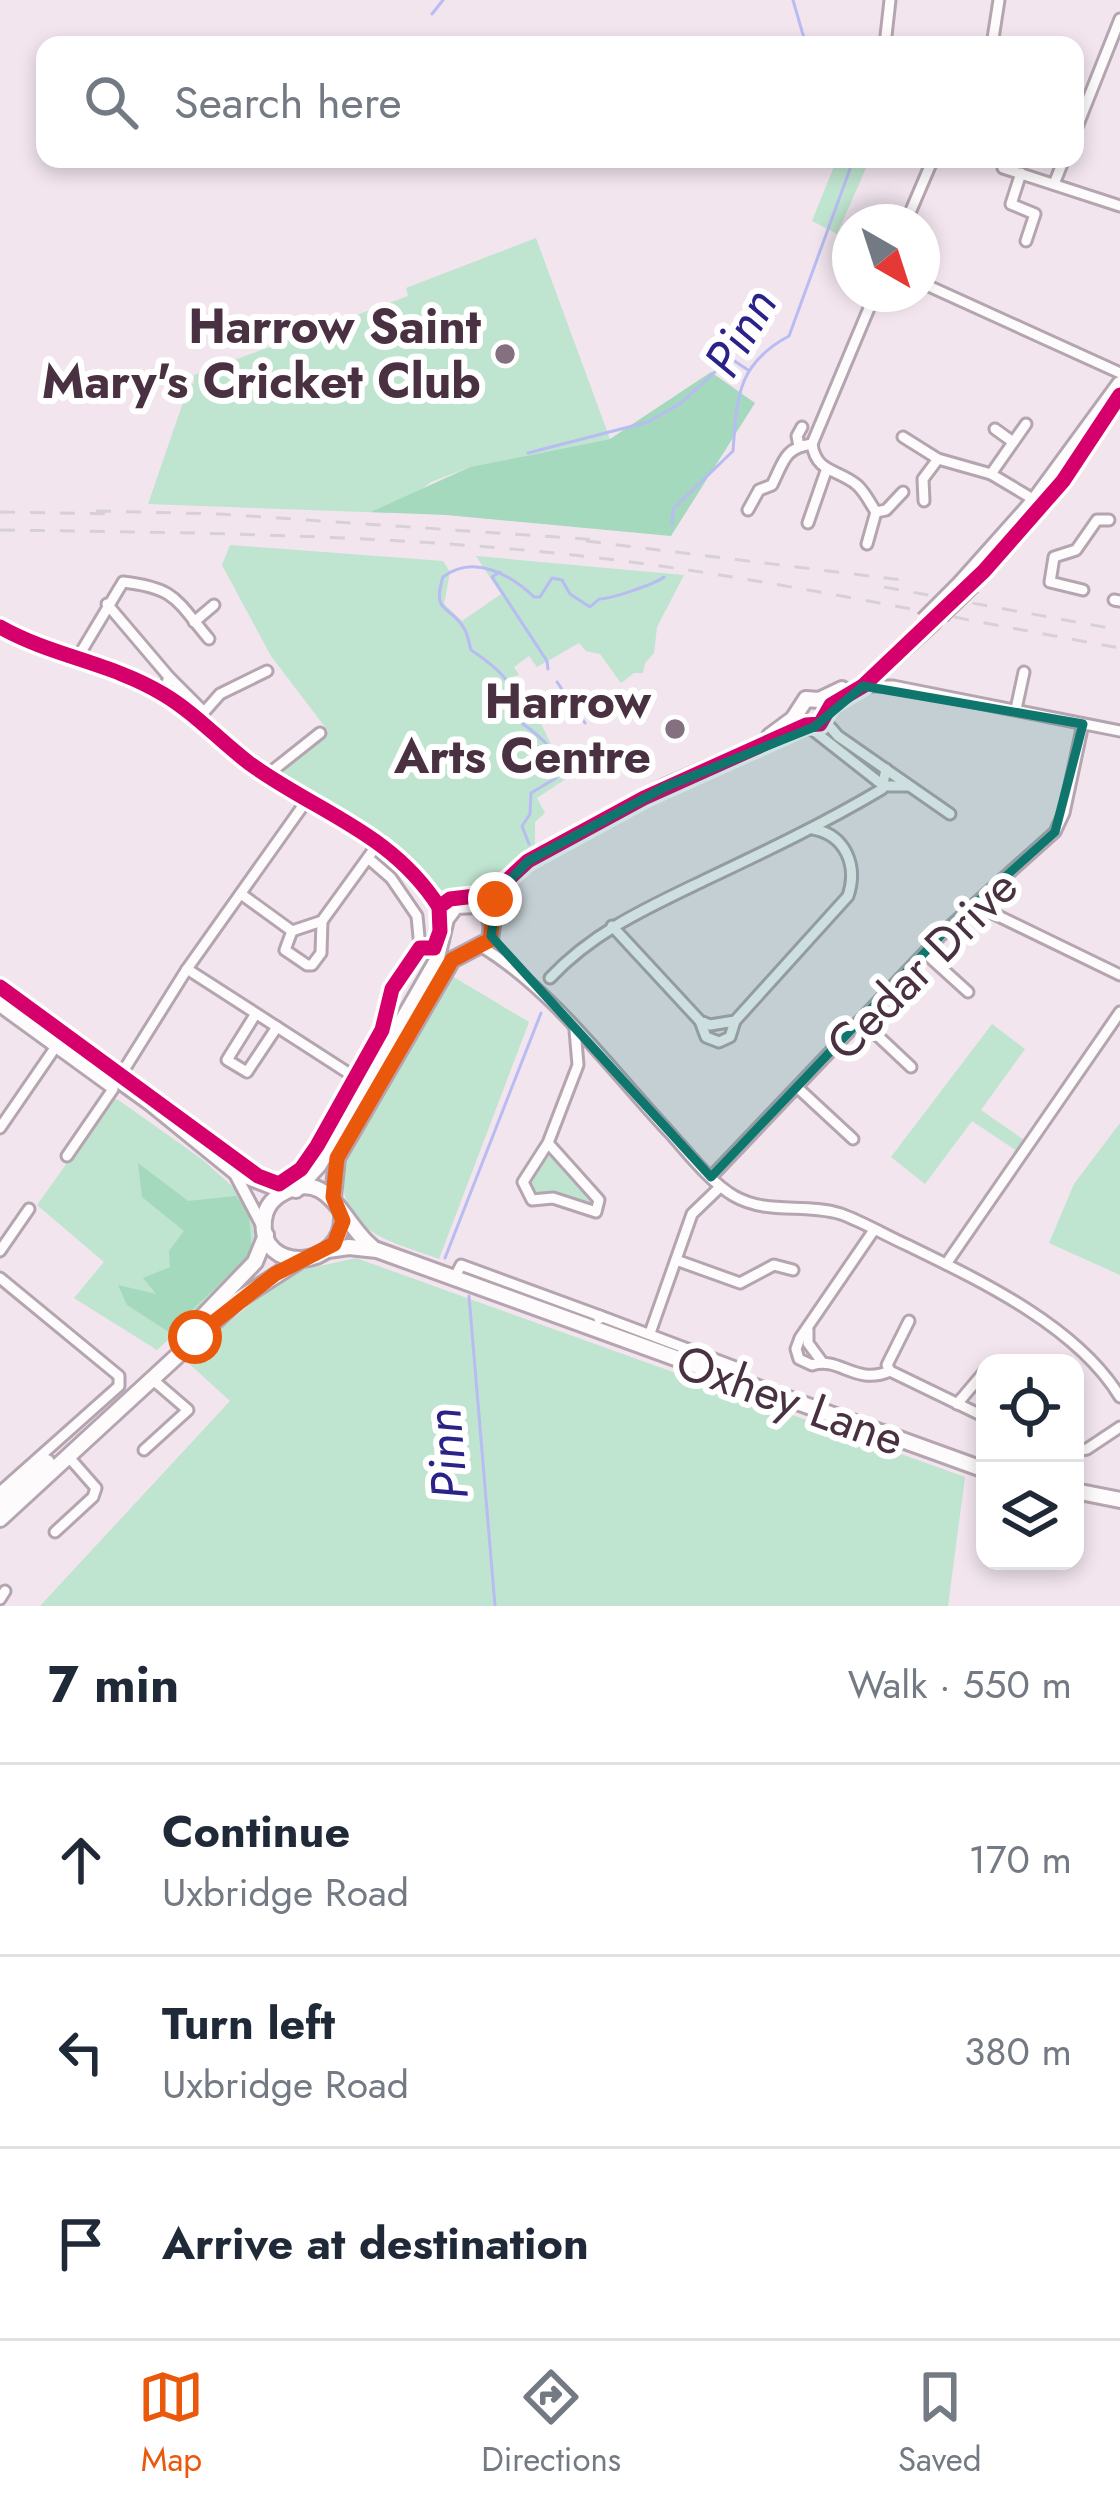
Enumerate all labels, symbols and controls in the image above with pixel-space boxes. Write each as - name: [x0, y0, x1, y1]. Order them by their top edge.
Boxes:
- search box: [36, 36, 1084, 168]
- icon: search: [78, 69, 144, 135]
- text: Search here: [174, 70, 402, 135]
- north arrow: [832, 204, 940, 312]
- water label: Pinn: [685, 274, 795, 390]
- place label: Harrow Saint Mary's Cricket Club: [42, 292, 482, 416]
- marker: Harrow Saint Mary's Cricket Club: [492, 341, 518, 367]
- place label: Harrow Arts Centre: [393, 667, 651, 791]
- marker: Harrow Arts Centre: [662, 716, 688, 742]
- street label: Cedar Drive: [811, 854, 1033, 1076]
- route end: [468, 872, 522, 926]
- route start: [168, 1310, 222, 1364]
- street label: Oxhey Lane: [667, 1327, 913, 1473]
- map controls: [976, 1354, 1084, 1570]
- button: locate: [976, 1354, 1084, 1462]
- water label: Pinn: [405, 1405, 487, 1503]
- button: layers: [976, 1462, 1084, 1570]
- text: 7 min: [48, 1647, 179, 1721]
- text: Walk · 550 m: [848, 1656, 1072, 1713]
- text: Continue: [162, 1799, 350, 1864]
- icon: ahead: [48, 1827, 114, 1893]
- text: 170 m: [968, 1831, 1072, 1888]
- text: Uxbridge Road: [162, 1864, 409, 1921]
- text: Turn left: [162, 1991, 335, 2056]
- icon: left: [48, 2019, 114, 2085]
- text: 380 m: [964, 2023, 1072, 2080]
- text: Uxbridge Road: [162, 2056, 409, 2113]
- icon: arrive: [48, 2211, 114, 2277]
- text: Arrive at destination: [162, 2211, 589, 2276]
- tab: Map: [138, 2364, 204, 2483]
- tab: Directions: [481, 2364, 621, 2483]
- tab: Saved: [898, 2364, 982, 2483]

